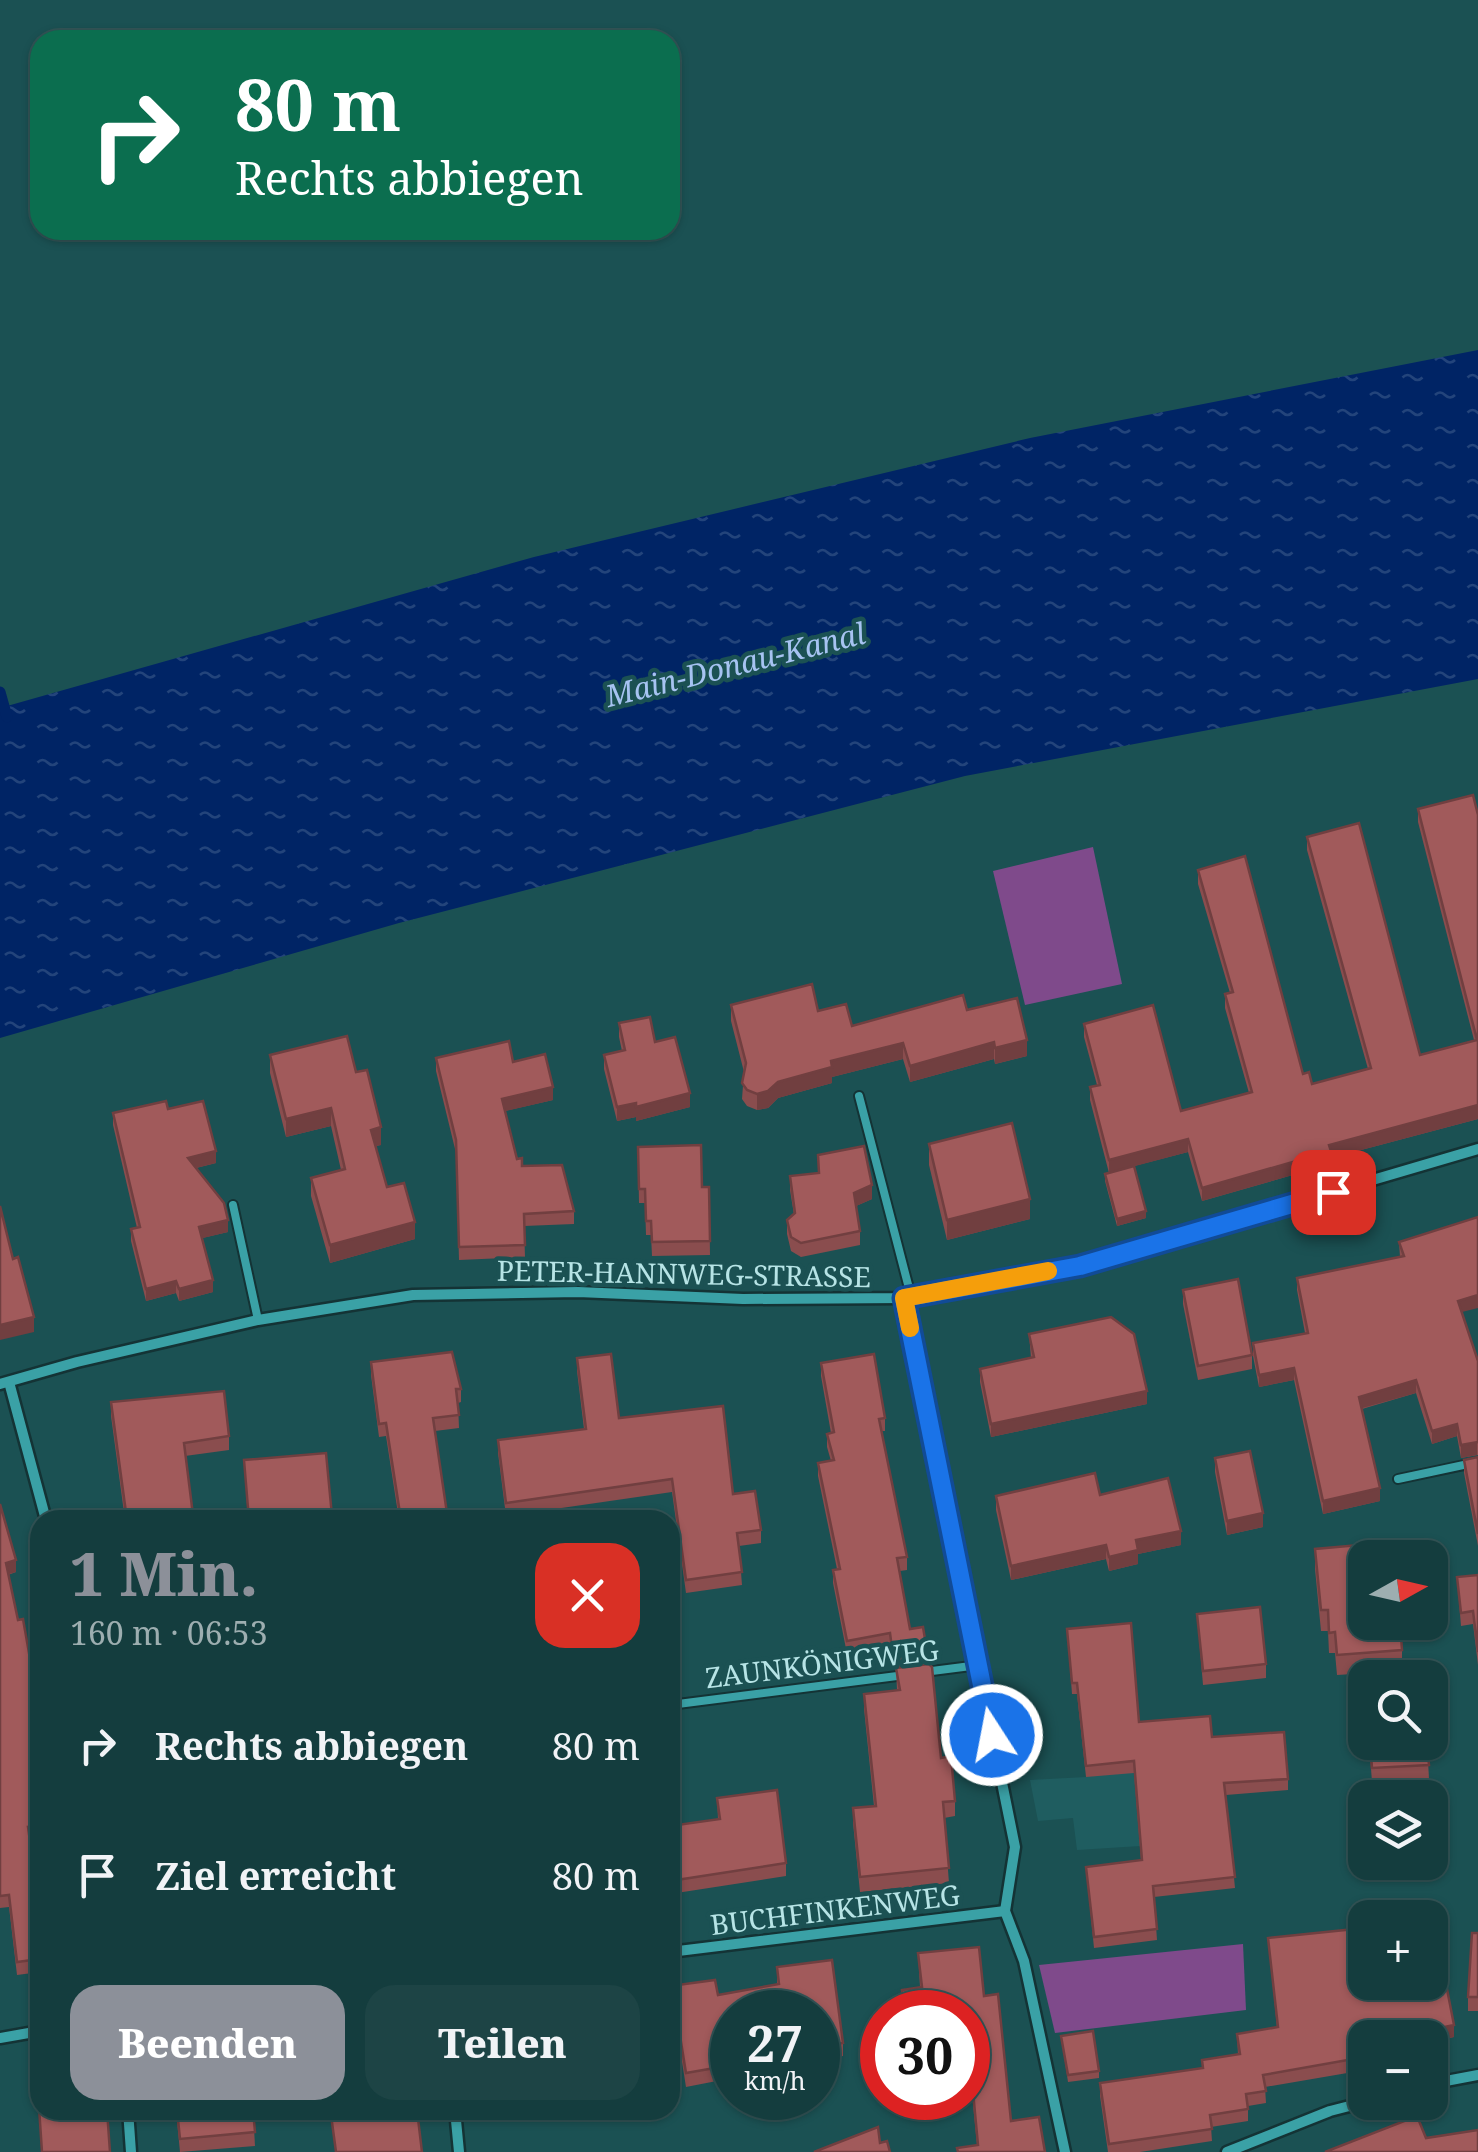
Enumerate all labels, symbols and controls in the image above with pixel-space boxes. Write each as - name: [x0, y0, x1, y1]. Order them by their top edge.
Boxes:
- text: 80 m: [235, 56, 401, 152]
- icon: right: [70, 70, 200, 200]
- text: Rechts abbiegen: [235, 147, 584, 208]
- water label: Main-Donau-Kanal: [600, 612, 869, 716]
- pin: [1291, 1150, 1376, 1235]
- icon: arrive: [1306, 1165, 1361, 1220]
- street label: PETER-HANNWEG-STRASSE: [497, 1251, 871, 1295]
- text: 1 Min.: [70, 1532, 258, 1614]
- north arrow: [1348, 1540, 1448, 1640]
- map controls: [1348, 1540, 1448, 2120]
- button: close: [535, 1543, 640, 1648]
- text: 160 m · 06:53: [70, 1611, 268, 1654]
- street label: ZAUNKÖNIGWEG: [703, 1630, 941, 1696]
- button: search: [1348, 1660, 1448, 1760]
- position arrow: [940, 1683, 1044, 1787]
- icon: right: [70, 1718, 125, 1773]
- text: Rechts abbiegen: [155, 1719, 468, 1771]
- text: 80 m: [552, 1719, 640, 1771]
- button: layers: [1348, 1780, 1448, 1880]
- icon: arrive: [70, 1848, 125, 1903]
- text: Ziel erreicht: [155, 1849, 396, 1901]
- text: 80 m: [552, 1849, 640, 1901]
- street label: BUCHFINKENWEG: [708, 1875, 962, 1943]
- button: +: [1348, 1900, 1448, 2000]
- button: Beenden: [70, 1985, 345, 2100]
- button: Teilen: [365, 1985, 640, 2100]
- speed limit sign: 30: [860, 1990, 990, 2120]
- text: 27: [747, 2009, 803, 2077]
- button: −: [1348, 2020, 1448, 2120]
- text: km/h: [744, 2063, 806, 2097]

